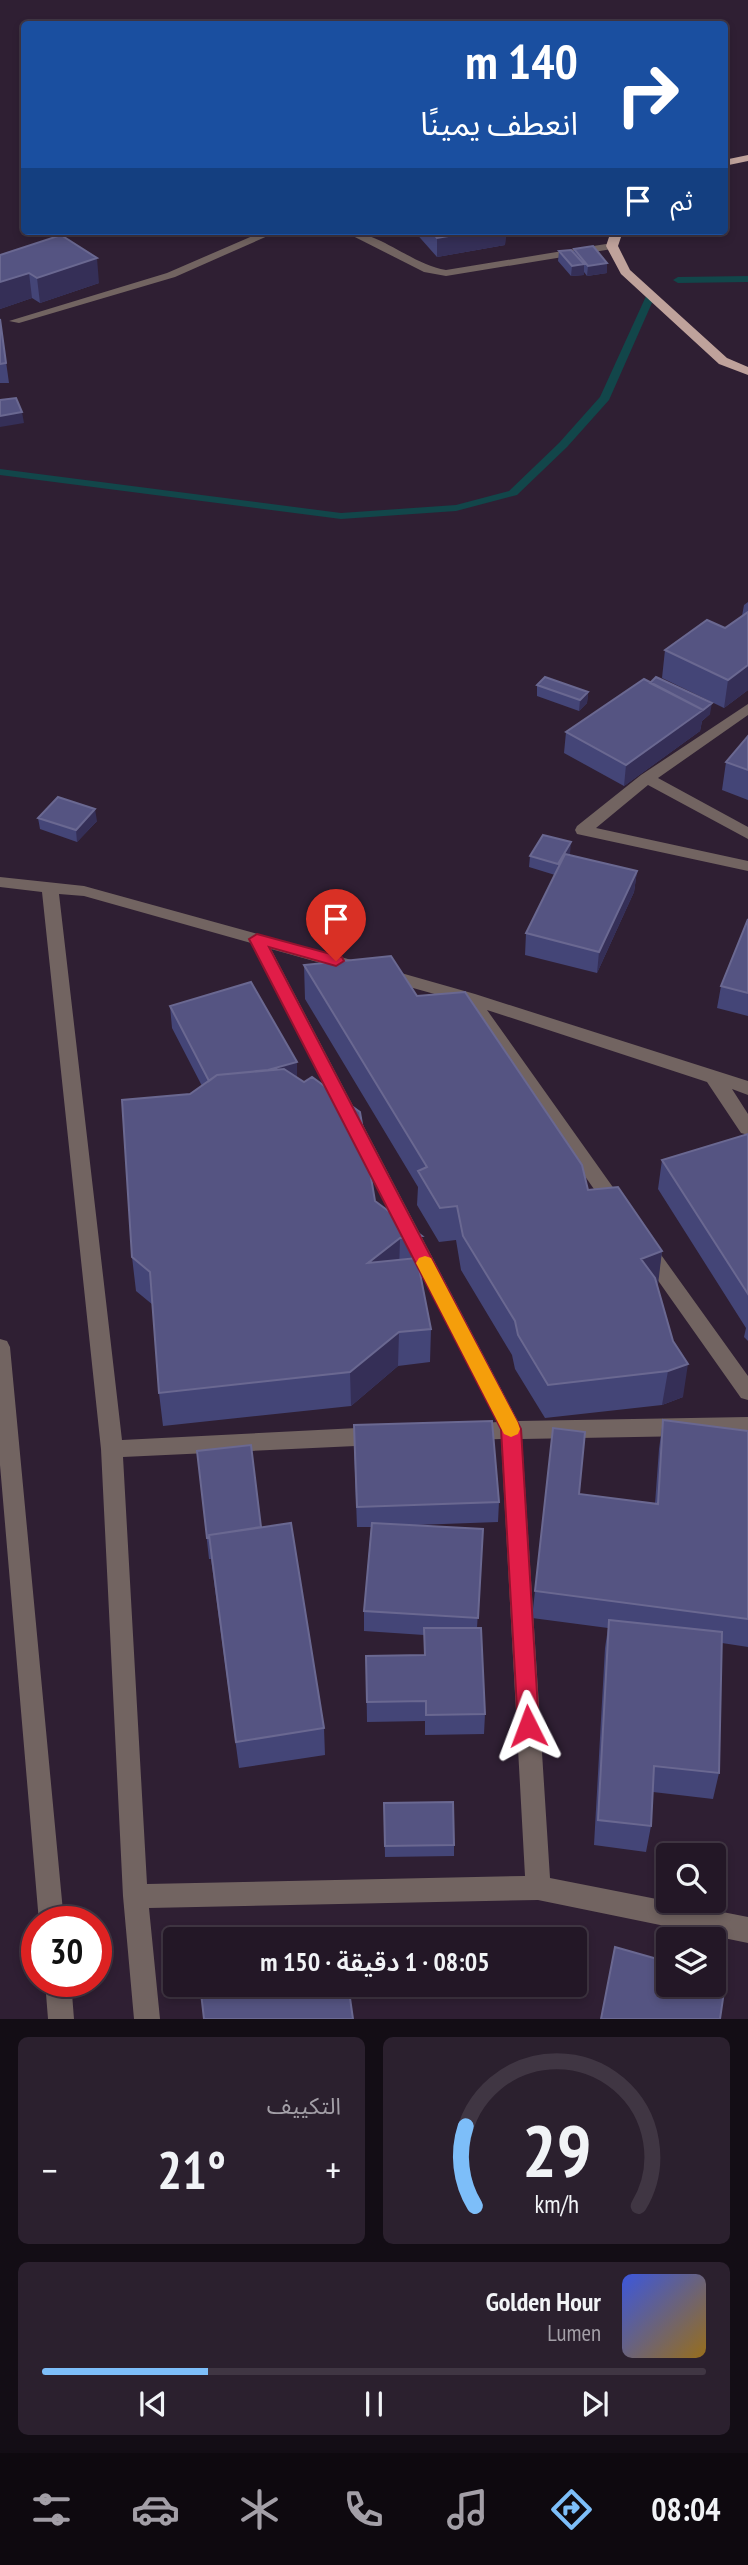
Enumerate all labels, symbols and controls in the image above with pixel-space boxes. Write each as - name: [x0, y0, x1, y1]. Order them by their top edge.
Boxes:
- text: 140 m: [465, 29, 578, 93]
- icon: right: [602, 49, 693, 140]
- text: انعطف يمينًا: [420, 102, 578, 144]
- icon: arrive: [619, 182, 657, 220]
- text: ثم: [671, 184, 693, 217]
- pin: [306, 889, 366, 961]
- icon: arrive: [317, 900, 355, 938]
- position arrow: [491, 1689, 565, 1763]
- map controls: [656, 1843, 726, 1997]
- button: search: [656, 1843, 726, 1913]
- speed limit sign: 30: [21, 1906, 112, 1997]
- button: layers: [656, 1927, 726, 1997]
- text: 08:05 · 1 دقيقة · 150 m: [260, 1945, 490, 1978]
- text: التكييف: [267, 2091, 341, 2120]
- text: 29: [522, 2103, 591, 2197]
- text: 21°: [157, 2136, 226, 2203]
- text: −: [42, 2145, 58, 2194]
- text: +: [325, 2145, 341, 2194]
- text: km/h: [534, 2188, 579, 2220]
- text: Golden Hour: [486, 2285, 601, 2318]
- text: Lumen: [547, 2318, 601, 2347]
- icon: previous: [134, 2385, 172, 2423]
- icon: pause: [355, 2385, 393, 2423]
- icon: next: [576, 2385, 614, 2423]
- icon: filters: [27, 2485, 76, 2534]
- icon: car: [131, 2485, 180, 2534]
- icon: climate: [235, 2485, 284, 2534]
- icon: phone: [339, 2485, 388, 2534]
- icon: music: [443, 2485, 492, 2534]
- icon: directions: [547, 2485, 596, 2534]
- text: 08:04: [651, 2488, 721, 2530]

